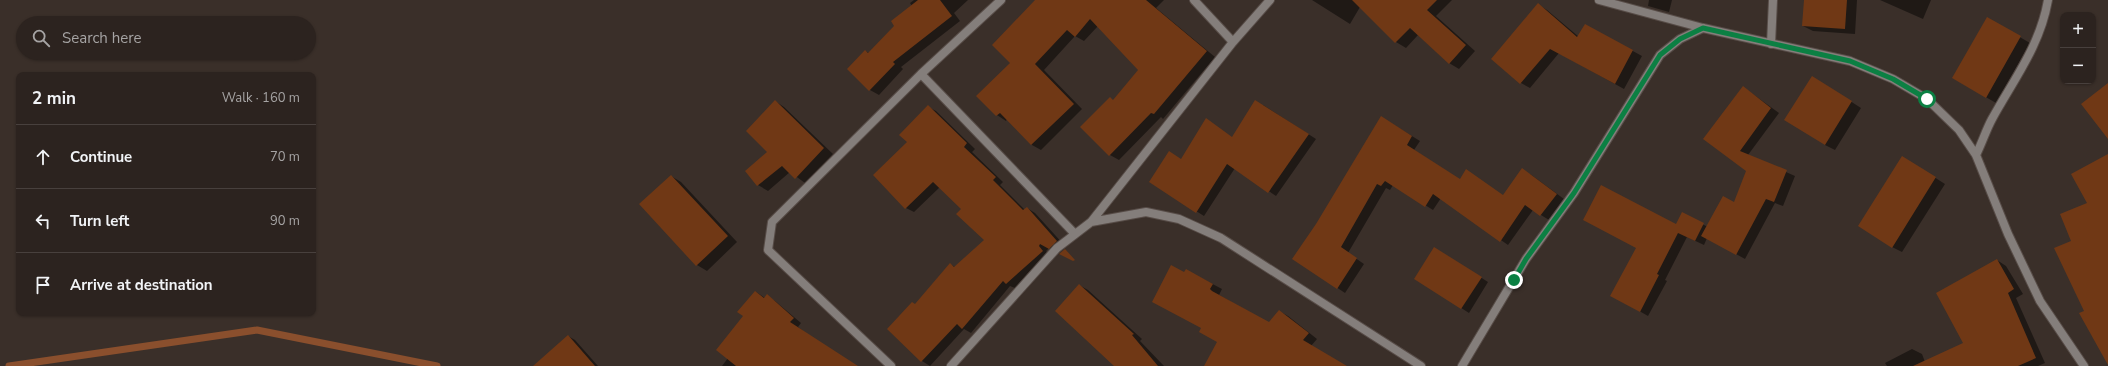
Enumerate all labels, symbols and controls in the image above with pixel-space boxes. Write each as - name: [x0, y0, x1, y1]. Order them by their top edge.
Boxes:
- map controls: [2060, 12, 2096, 84]
- button: +: [2060, 12, 2096, 48]
- search box: [16, 16, 316, 60]
- icon: search: [30, 27, 52, 49]
- text: Search here: [62, 28, 142, 48]
- button: −: [2060, 48, 2096, 84]
- text: 2 min: [32, 87, 76, 110]
- text: Walk · 160 m: [222, 89, 300, 107]
- route start: [1918, 90, 1936, 108]
- icon: ahead: [32, 146, 54, 168]
- text: Continue: [70, 147, 132, 167]
- text: 70 m: [270, 148, 300, 166]
- icon: left: [32, 210, 54, 232]
- text: Turn left: [70, 211, 129, 231]
- text: 90 m: [270, 212, 300, 230]
- route end: [1505, 271, 1523, 289]
- icon: arrive: [32, 274, 54, 296]
- text: Arrive at destination: [70, 275, 213, 295]

